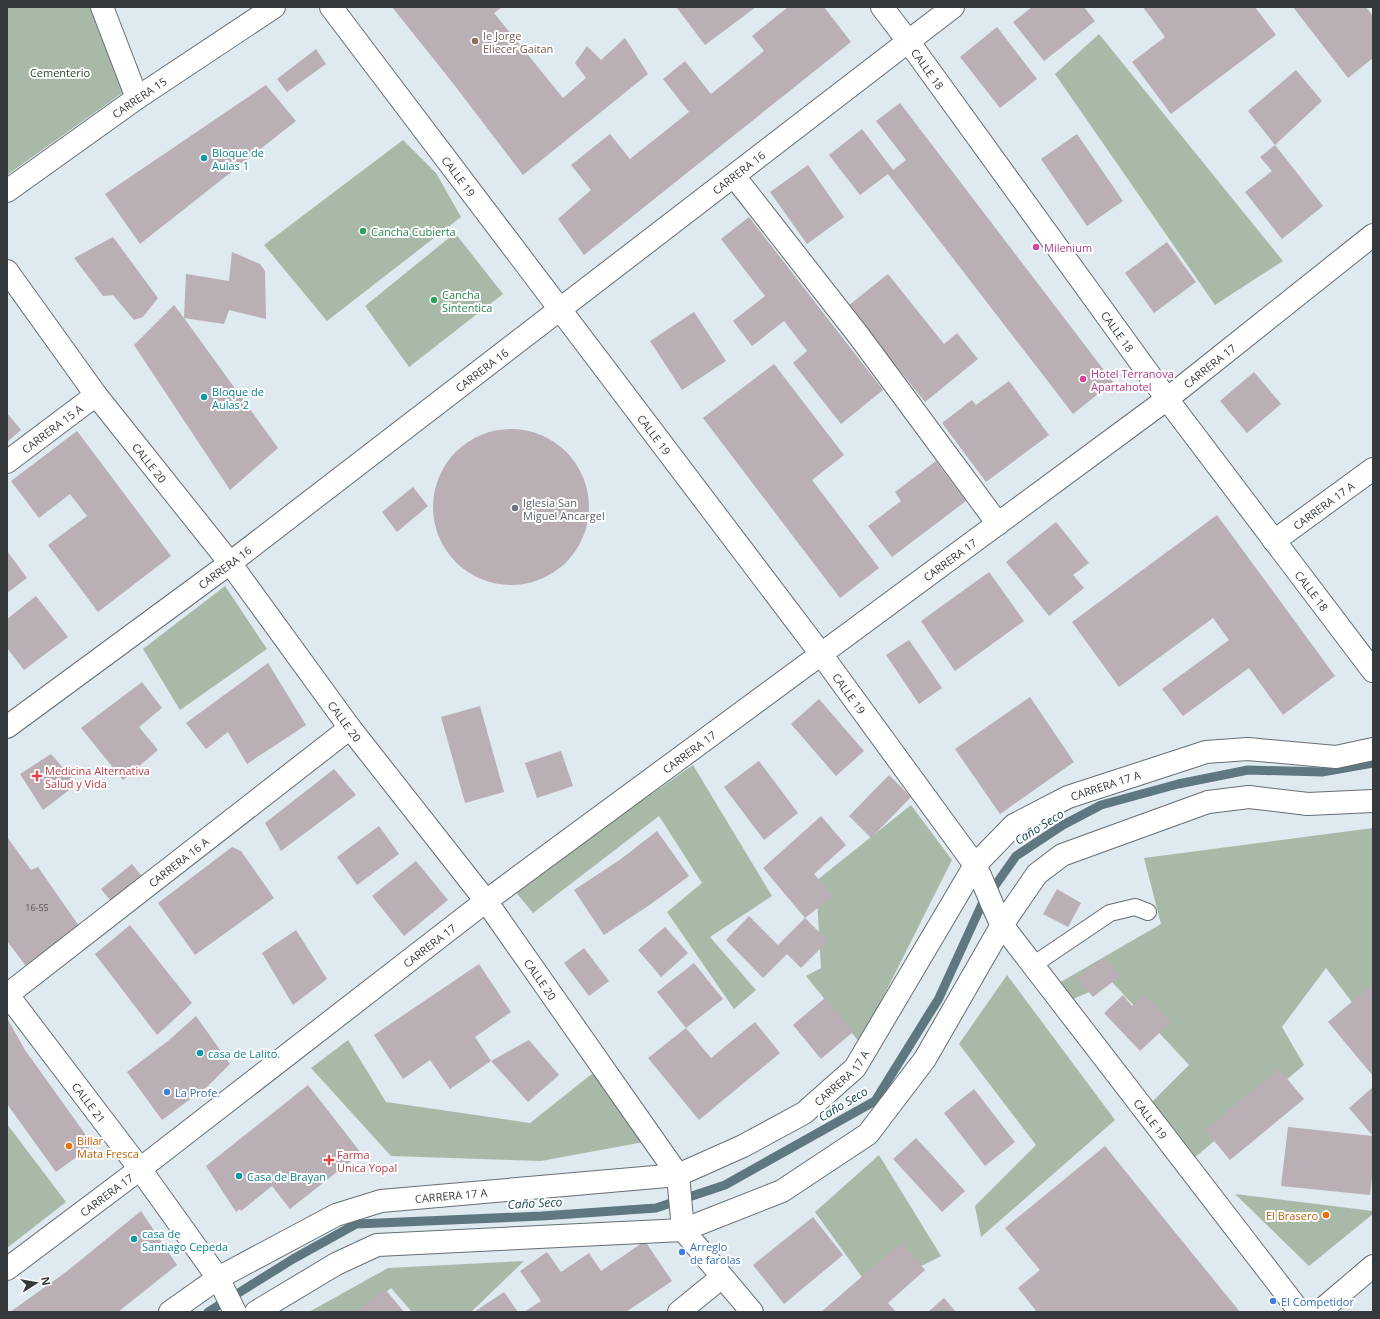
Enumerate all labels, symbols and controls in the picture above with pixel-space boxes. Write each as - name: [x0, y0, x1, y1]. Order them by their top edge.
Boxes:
- place label: Ie Jorge Eliecer Gaitan: [483, 28, 553, 56]
- marker: Ie Jorge Eliecer Gaitan: [470, 36, 480, 46]
- street label: CALLE 18: [908, 45, 948, 92]
- park label: Cementerio: [30, 65, 90, 80]
- street label: CARRERA 15: [109, 73, 169, 121]
- place label: Bloque de Aulas 1: [212, 145, 264, 173]
- street label: CARRERA 16: [709, 147, 768, 197]
- marker: Bloque de Aulas 1: [199, 153, 209, 163]
- street label: CALLE 19: [439, 153, 479, 199]
- place label: Cancha Cubierta: [371, 224, 456, 239]
- marker: Cancha Cubierta: [358, 226, 368, 236]
- place label: Milenium: [1044, 240, 1092, 255]
- marker: Milenium: [1031, 242, 1041, 252]
- place label: Cancha Sintentica: [442, 287, 492, 315]
- marker: Cancha Sintentica: [429, 295, 439, 305]
- street label: CALLE 18: [1098, 308, 1138, 355]
- street label: CARRERA 17: [1180, 340, 1238, 391]
- street label: CARRERA 16: [452, 345, 511, 395]
- place label: Hotel Terranova Apartahotel: [1091, 366, 1174, 394]
- marker: Hotel Terranova Apartahotel: [1078, 374, 1088, 384]
- place label: Bloque de Aulas 2: [212, 384, 264, 412]
- marker: Bloque de Aulas 2: [199, 392, 209, 402]
- street label: CARRERA 15 A: [18, 400, 85, 456]
- street label: CALLE 19: [634, 411, 675, 458]
- street label: CALLE 20: [129, 439, 170, 486]
- street label: CARRERA 17 A: [1290, 478, 1357, 533]
- place label: Iglesia San Miguel Ancargel: [523, 495, 605, 523]
- marker: Iglesia San Miguel Ancargel: [510, 503, 520, 513]
- street label: CARRERA 17: [920, 535, 979, 584]
- street label: CARRERA 16: [195, 542, 254, 592]
- street label: CALLE 18: [1292, 567, 1332, 614]
- street label: CALLE 19: [830, 670, 869, 716]
- street label: CALLE 20: [325, 698, 365, 744]
- street label: CARRERA 17: [659, 727, 719, 776]
- place label: Medicina Alternativa Salud y Vida: [45, 763, 150, 791]
- street label: CARRERA 17 A: [1068, 766, 1142, 803]
- marker: Medicina Alternativa Salud y Vida: [32, 771, 42, 781]
- water label: Caño Seco: [1011, 805, 1067, 849]
- street label: CARRERA 16 A: [145, 833, 212, 890]
- house number: 16-55: [25, 901, 49, 914]
- street label: CARRERA 17: [400, 920, 458, 970]
- street label: CALLE 20: [521, 956, 560, 1003]
- place label: casa de Lalito.: [208, 1046, 280, 1061]
- street label: CARRERA 17 A: [810, 1047, 872, 1109]
- marker: casa de Lalito.: [195, 1048, 205, 1058]
- street label: CALLE 21: [69, 1079, 109, 1126]
- water label: Caño Seco: [815, 1082, 871, 1125]
- place label: La Profe.: [175, 1085, 220, 1100]
- marker: La Profe.: [162, 1087, 172, 1097]
- street label: CALLE 19: [1131, 1095, 1171, 1142]
- place label: Billar Mata Fresca: [77, 1133, 139, 1161]
- marker: Billar Mata Fresca: [64, 1141, 74, 1151]
- place label: Farma Unica Yopal: [337, 1147, 397, 1175]
- marker: Farma Unica Yopal: [324, 1155, 334, 1165]
- place label: Casa de Brayan: [247, 1169, 326, 1184]
- street label: CARRERA 17: [76, 1170, 136, 1219]
- marker: Casa de Brayan: [234, 1171, 244, 1181]
- street label: CARRERA 17 A: [414, 1184, 488, 1206]
- water label: Caño Seco: [507, 1193, 563, 1213]
- place label: El Brasero: [1266, 1208, 1318, 1223]
- marker: El Brasero: [1321, 1210, 1331, 1220]
- place label: casa de Santiago Cepeda: [142, 1226, 228, 1254]
- marker: casa de Santiago Cepeda: [129, 1234, 139, 1244]
- place label: Arreglo de farolas: [690, 1239, 741, 1267]
- marker: Arreglo de farolas: [677, 1247, 687, 1257]
- north arrow: [16, 1263, 56, 1303]
- text: N: [38, 1275, 55, 1287]
- place label: El Competidor: [1281, 1294, 1354, 1309]
- marker: El Competidor: [1268, 1296, 1278, 1306]

